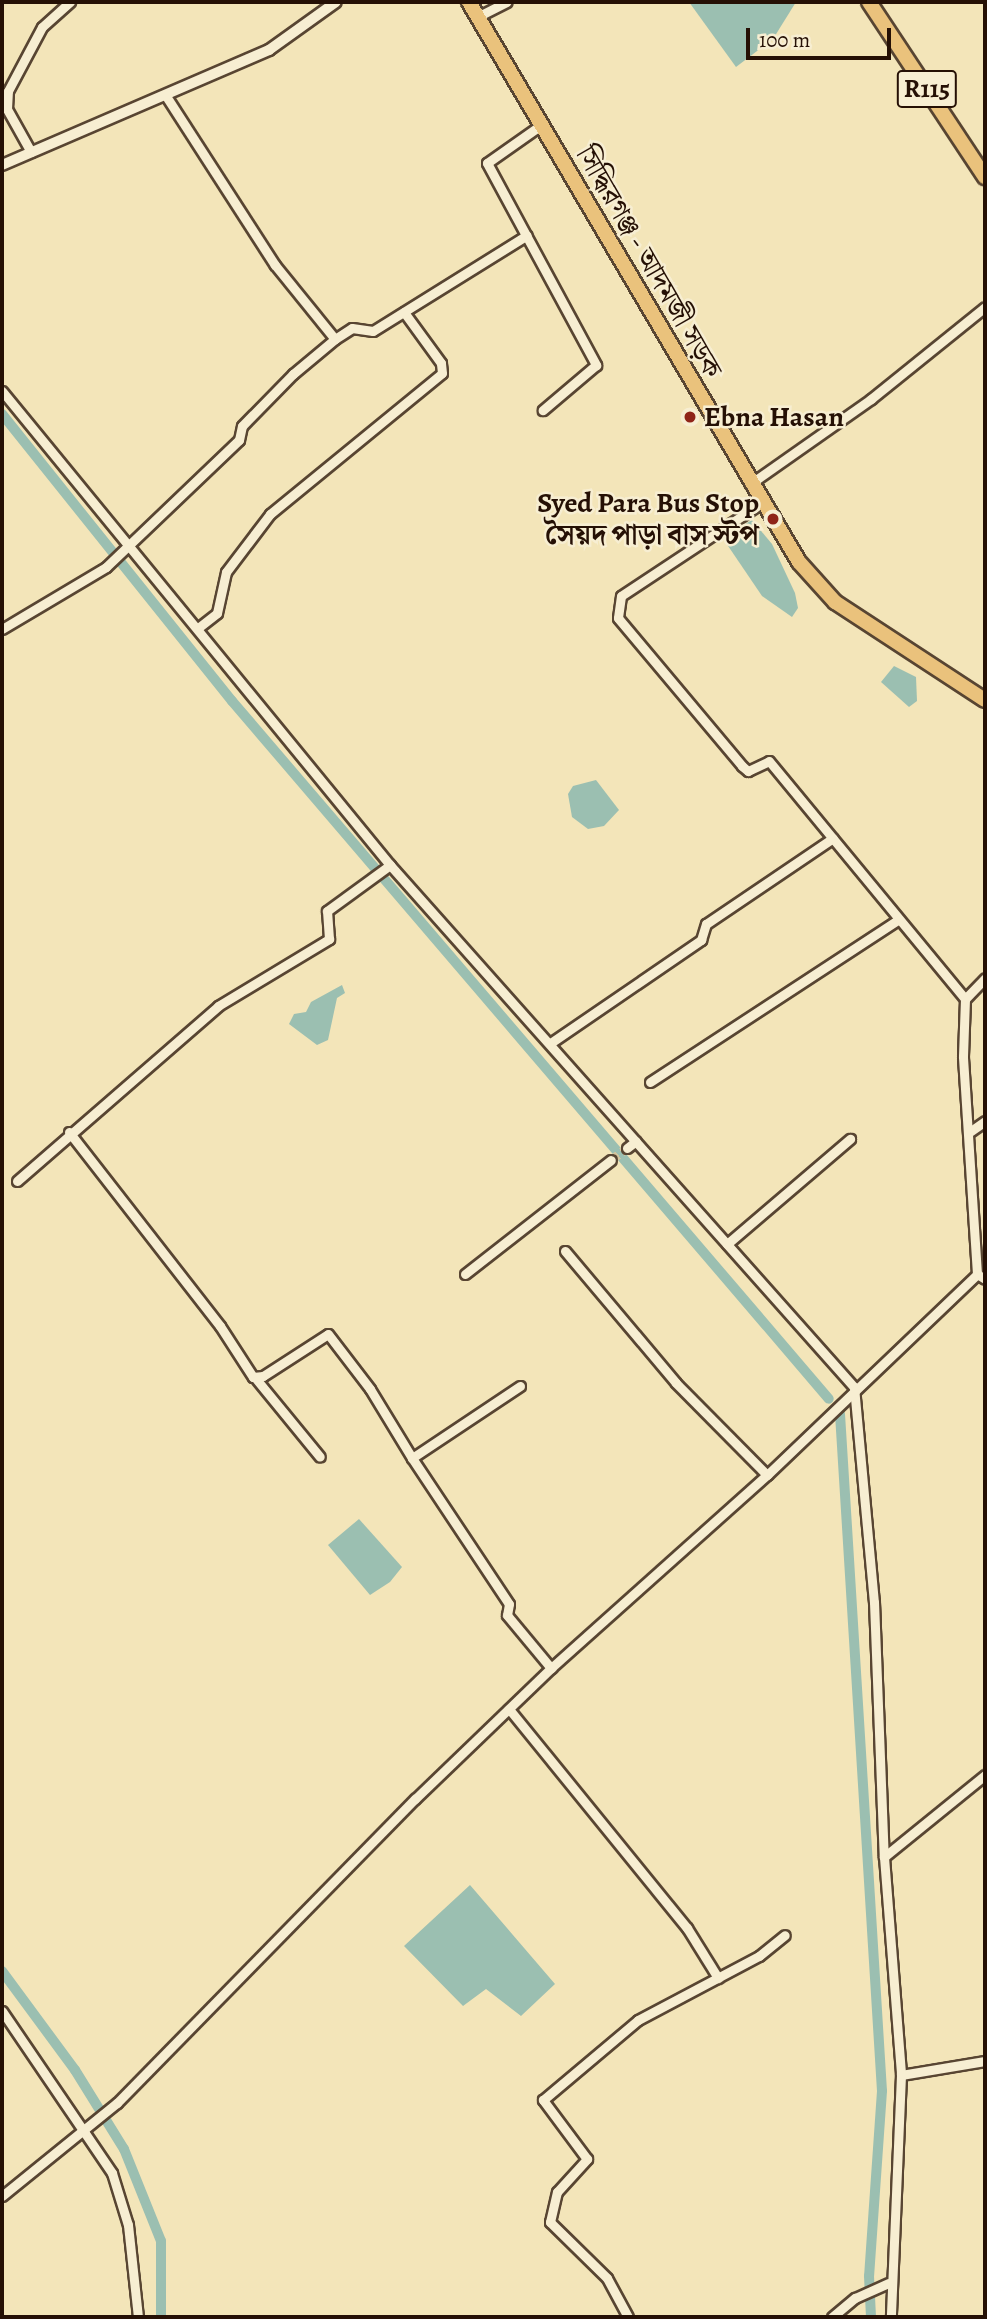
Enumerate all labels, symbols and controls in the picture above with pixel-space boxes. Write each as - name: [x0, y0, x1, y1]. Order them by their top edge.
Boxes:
- scale bar: [749, 14, 894, 58]
- text: 100 m: [759, 26, 810, 54]
- road number: R115: [895, 66, 958, 111]
- street label: সিদ্ধিরগঞ্জ - আদমজী সড়ক: [569, 140, 729, 384]
- place label: Ebna Hasan: [704, 400, 844, 434]
- marker: Ebna Hasan: [682, 409, 698, 425]
- place label: Syed Para Bus Stop সৈয়দ পাড়া বাস স্টপ: [537, 486, 759, 552]
- marker: Syed Para Bus Stop সৈয়দ পাড়া বাস স্টপ: [765, 511, 781, 527]

